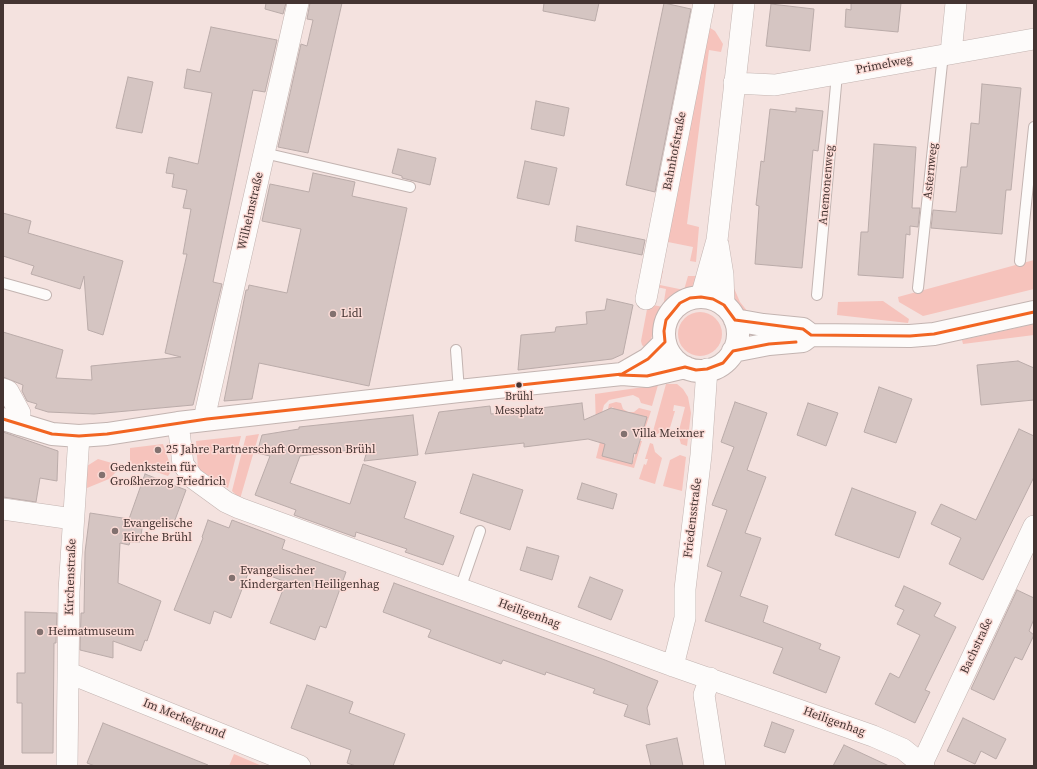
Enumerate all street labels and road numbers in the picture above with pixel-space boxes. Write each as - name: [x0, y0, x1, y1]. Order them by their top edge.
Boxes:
- street label: Primelweg: [855, 52, 913, 78]
- street label: Bahnhofstraße: [660, 111, 690, 191]
- street label: Asternweg: [921, 142, 941, 200]
- street label: Anemonenweg: [816, 144, 838, 226]
- street label: Wilhelmstraße: [235, 171, 267, 251]
- street label: Friedensstraße: [681, 477, 705, 559]
- street label: Kirchenstraße: [62, 539, 80, 615]
- street label: Heiligenhag: [496, 596, 562, 632]
- street label: Bachstraße: [958, 616, 996, 676]
- street label: Im Merkelgrund: [141, 696, 227, 742]
- street label: Heiligenhag: [801, 704, 867, 740]

